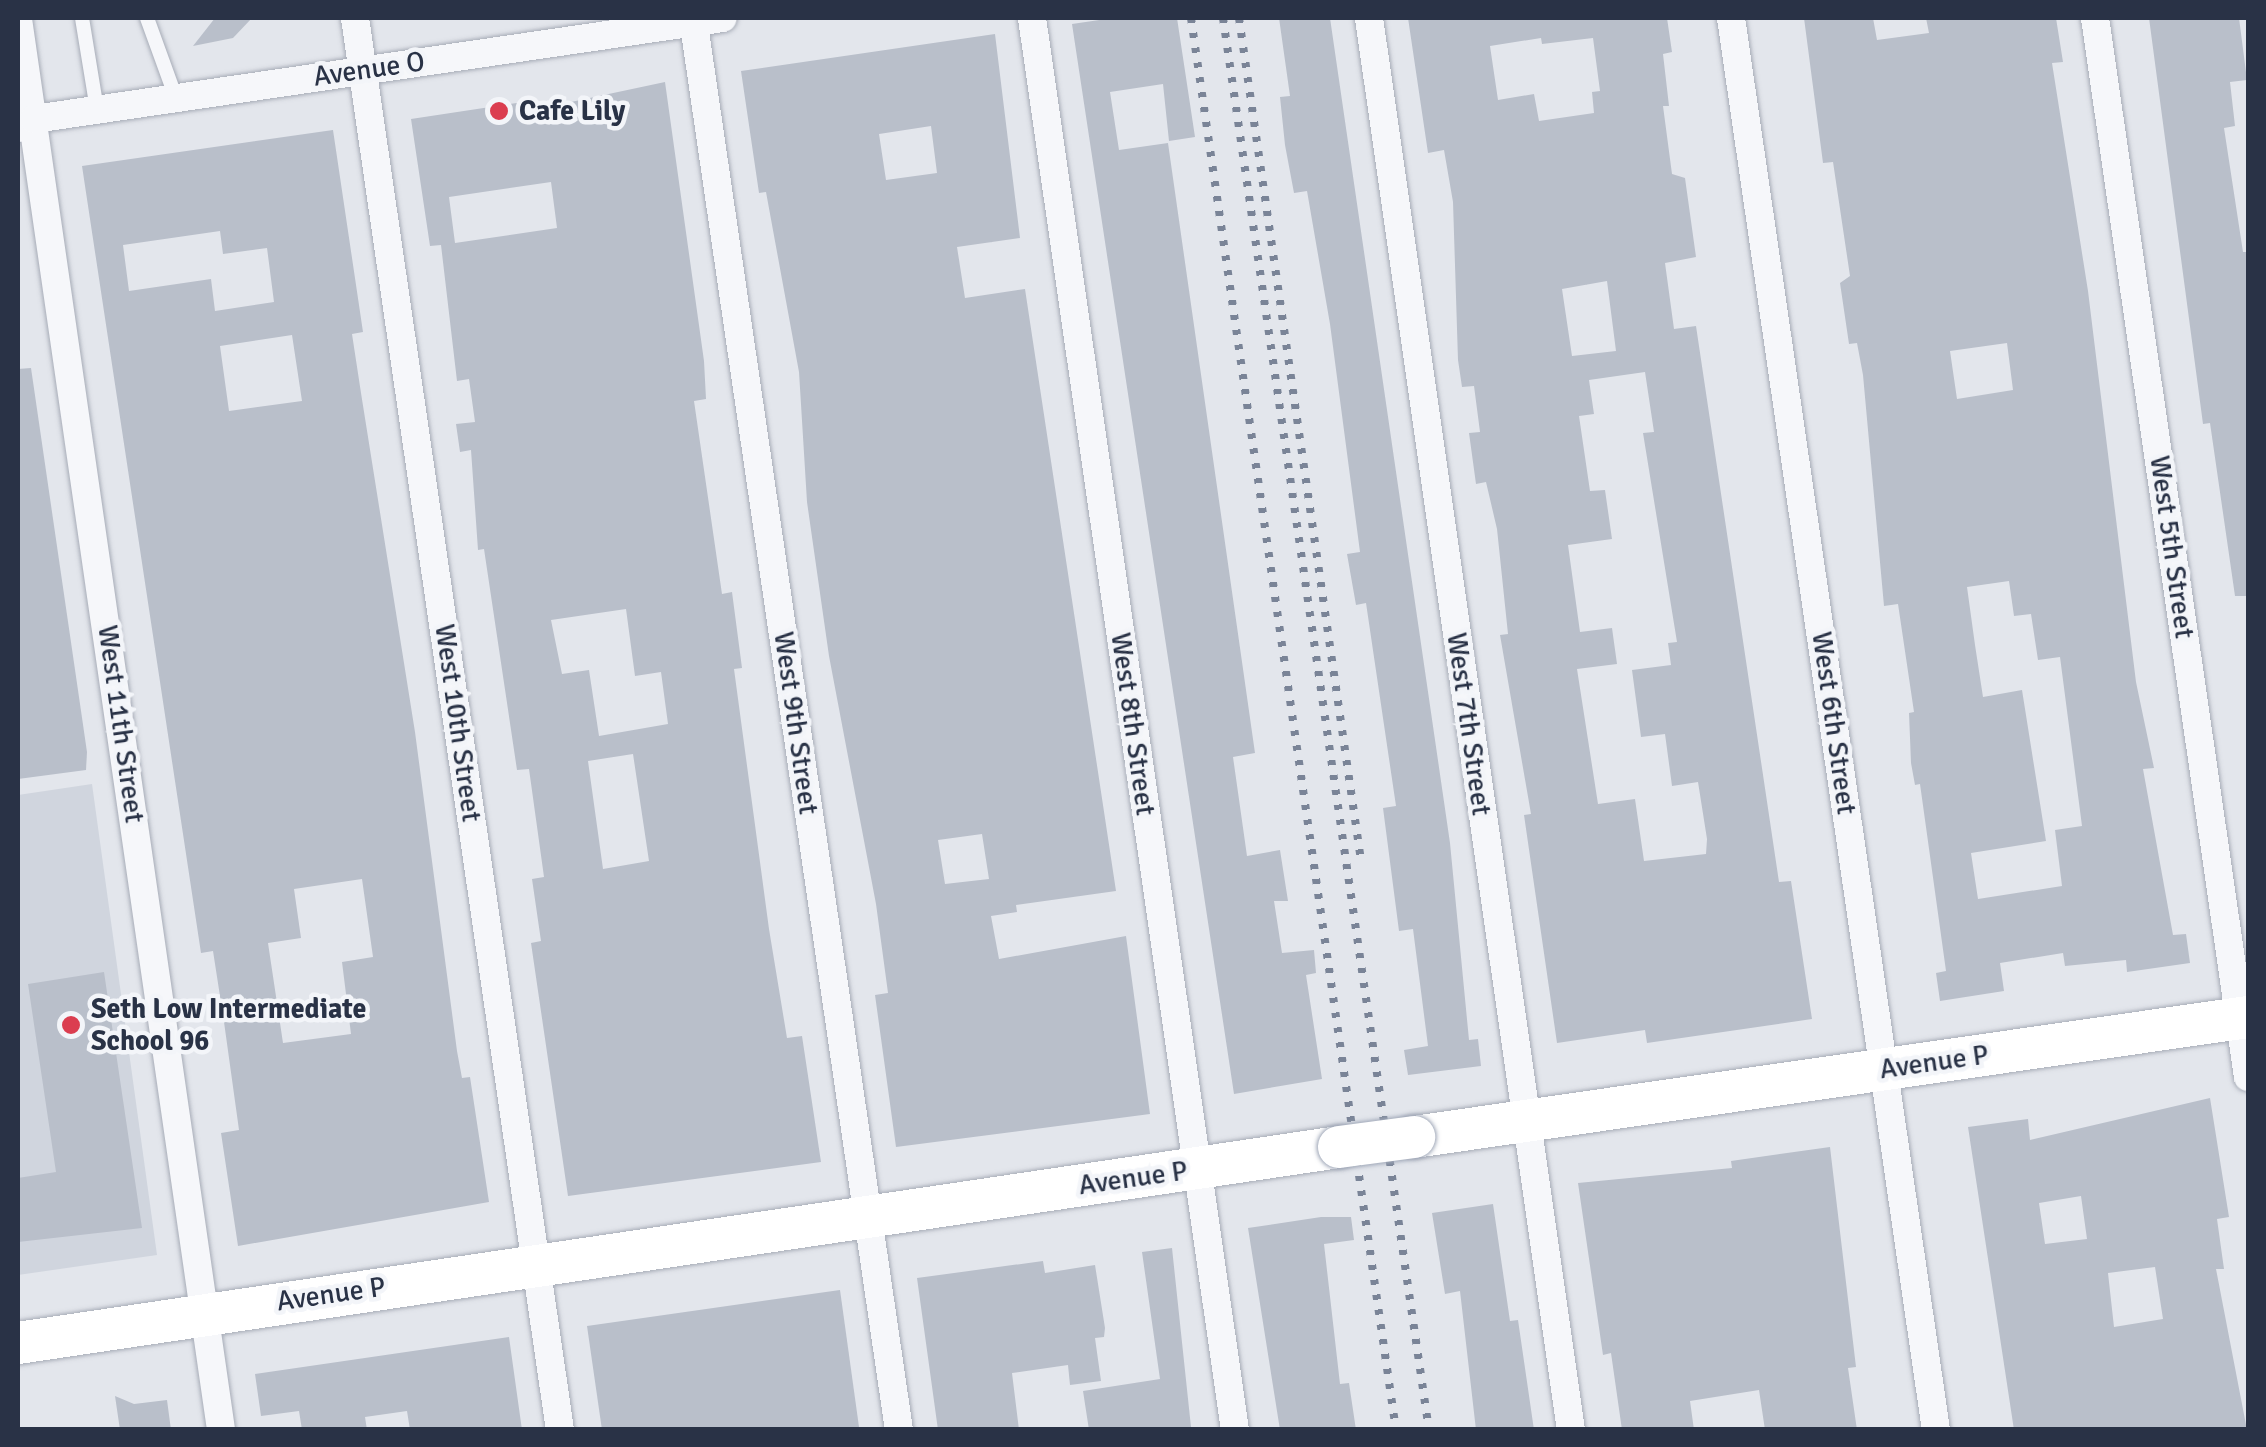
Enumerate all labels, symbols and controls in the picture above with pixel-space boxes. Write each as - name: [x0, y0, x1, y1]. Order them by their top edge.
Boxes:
- street label: Avenue O: [311, 45, 427, 93]
- place label: Cafe Lily: [519, 94, 625, 128]
- marker: Cafe Lily: [488, 100, 510, 122]
- street label: West 5th Street: [2143, 453, 2201, 641]
- street label: West 10th Street: [427, 622, 489, 824]
- street label: West 11th Street: [90, 623, 152, 825]
- street label: West 9th Street: [767, 629, 825, 817]
- street label: West 6th Street: [1805, 629, 1863, 817]
- street label: West 8th Street: [1104, 630, 1162, 818]
- street label: West 7th Street: [1440, 630, 1498, 818]
- place label: Seth Low Intermediate School 96: [91, 992, 366, 1058]
- marker: Seth Low Intermediate School 96: [60, 1014, 82, 1036]
- street label: Avenue P: [1877, 1038, 1991, 1086]
- street label: Avenue P: [1076, 1154, 1190, 1202]
- street label: Avenue P: [274, 1270, 388, 1318]

